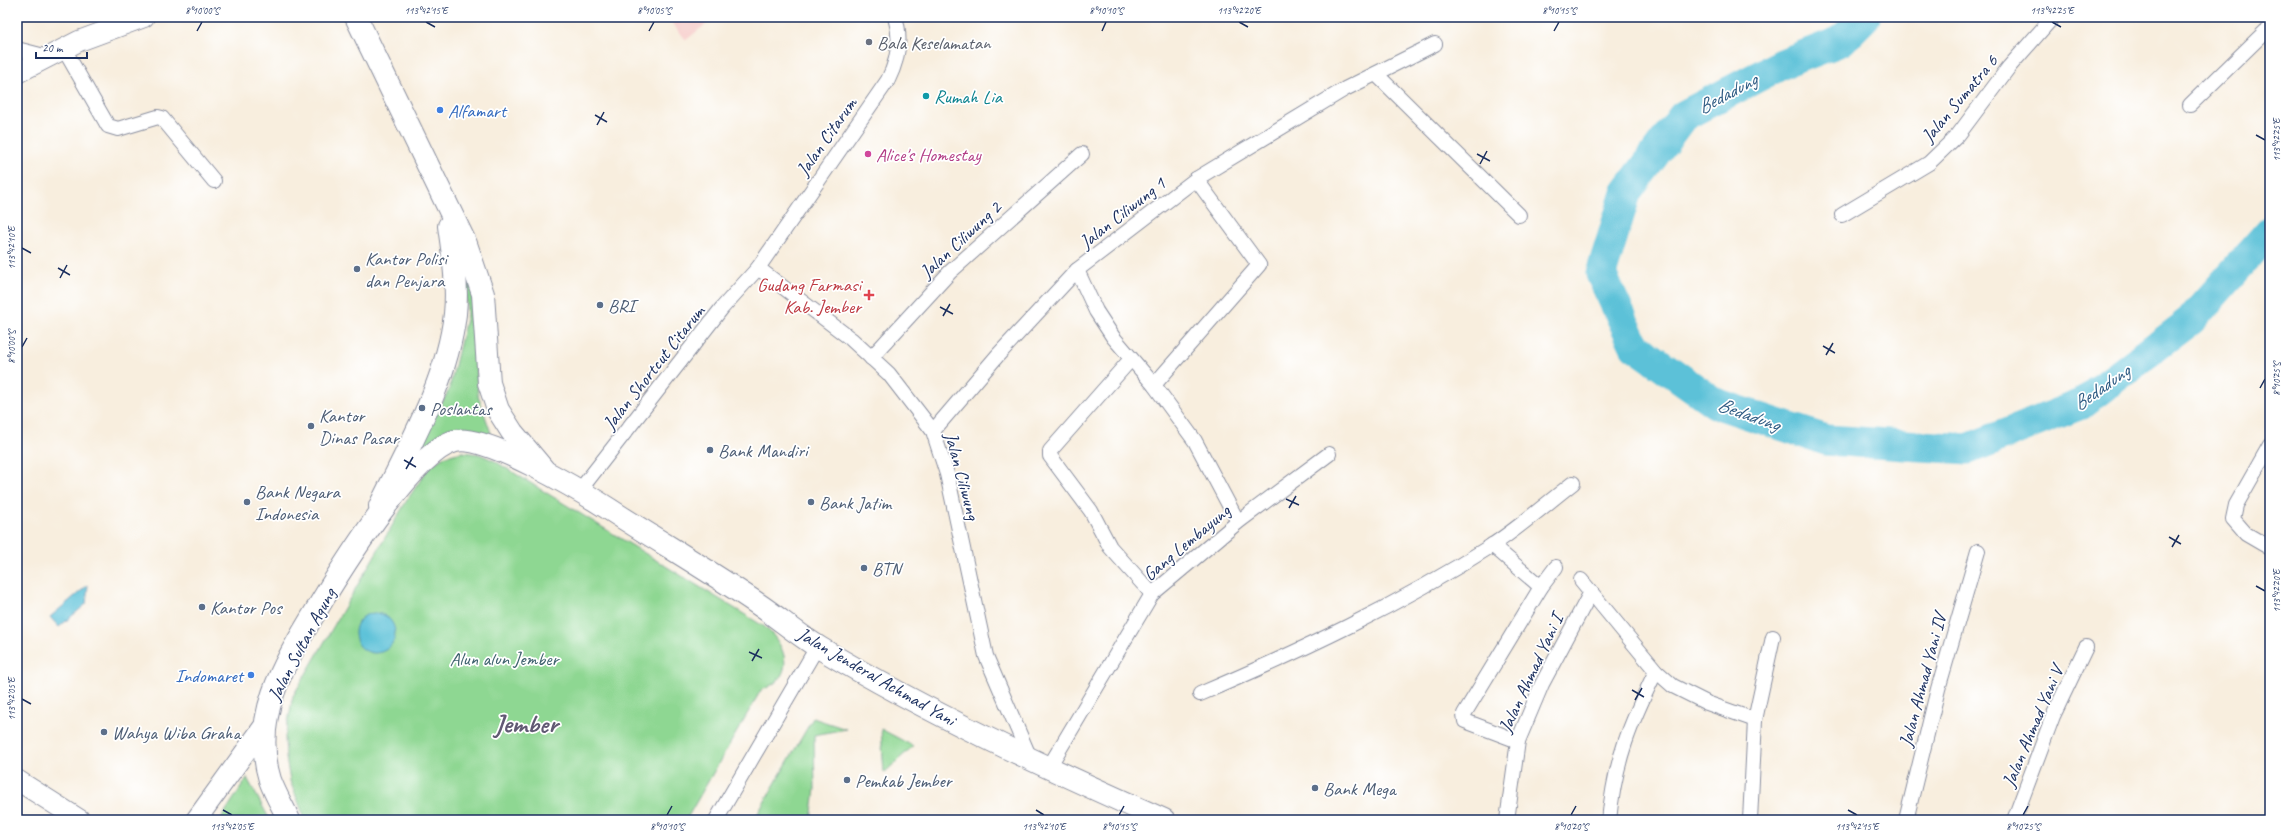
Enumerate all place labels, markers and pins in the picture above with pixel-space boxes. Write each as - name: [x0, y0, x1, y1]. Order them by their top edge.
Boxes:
- place label: Bala Keselamatan: [877, 31, 992, 55]
- marker: Bala Keselamatan: [864, 37, 874, 47]
- place label: Rumah Lia: [934, 85, 1004, 109]
- marker: Rumah Lia: [921, 91, 931, 101]
- place label: Alfamart: [448, 99, 508, 123]
- marker: Alfamart: [435, 105, 445, 115]
- place label: Alice's Homestay: [876, 143, 982, 167]
- marker: Alice's Homestay: [863, 149, 873, 159]
- place label: Kantor Polisi dan Penjara: [365, 247, 449, 293]
- marker: Kantor Polisi dan Penjara: [352, 264, 362, 274]
- place label: Gudang Farmasi Kab. Jember: [757, 273, 863, 319]
- marker: Gudang Farmasi Kab. Jember: [864, 290, 874, 300]
- place label: BRI: [608, 294, 639, 318]
- marker: BRI: [595, 300, 605, 310]
- place label: Poslantas: [430, 397, 493, 421]
- marker: Poslantas: [417, 403, 427, 413]
- place label: Kantor Dinas Pasar: [319, 404, 401, 450]
- marker: Kantor Dinas Pasar: [306, 421, 316, 431]
- place label: Bank Mandiri: [718, 439, 810, 463]
- marker: Bank Mandiri: [705, 445, 715, 455]
- place label: Bank Negara Indonesia: [255, 480, 341, 526]
- place label: Bank Jatim: [819, 491, 894, 515]
- marker: Bank Negara Indonesia: [242, 497, 252, 507]
- marker: Bank Jatim: [806, 497, 816, 507]
- place label: BTN: [872, 557, 904, 581]
- marker: BTN: [859, 563, 869, 573]
- place label: Kantor Pos: [210, 596, 284, 620]
- marker: Kantor Pos: [197, 602, 207, 612]
- place label: Indomaret: [175, 664, 245, 688]
- marker: Indomaret: [246, 670, 256, 680]
- place label: Wahya Wiba Graha: [112, 721, 242, 745]
- marker: Wahya Wiba Graha: [99, 727, 109, 737]
- place label: Pemkab Jember: [855, 769, 954, 793]
- marker: Pemkab Jember: [842, 775, 852, 785]
- place label: Bank Mega: [1323, 777, 1398, 801]
- marker: Bank Mega: [1310, 783, 1320, 793]

